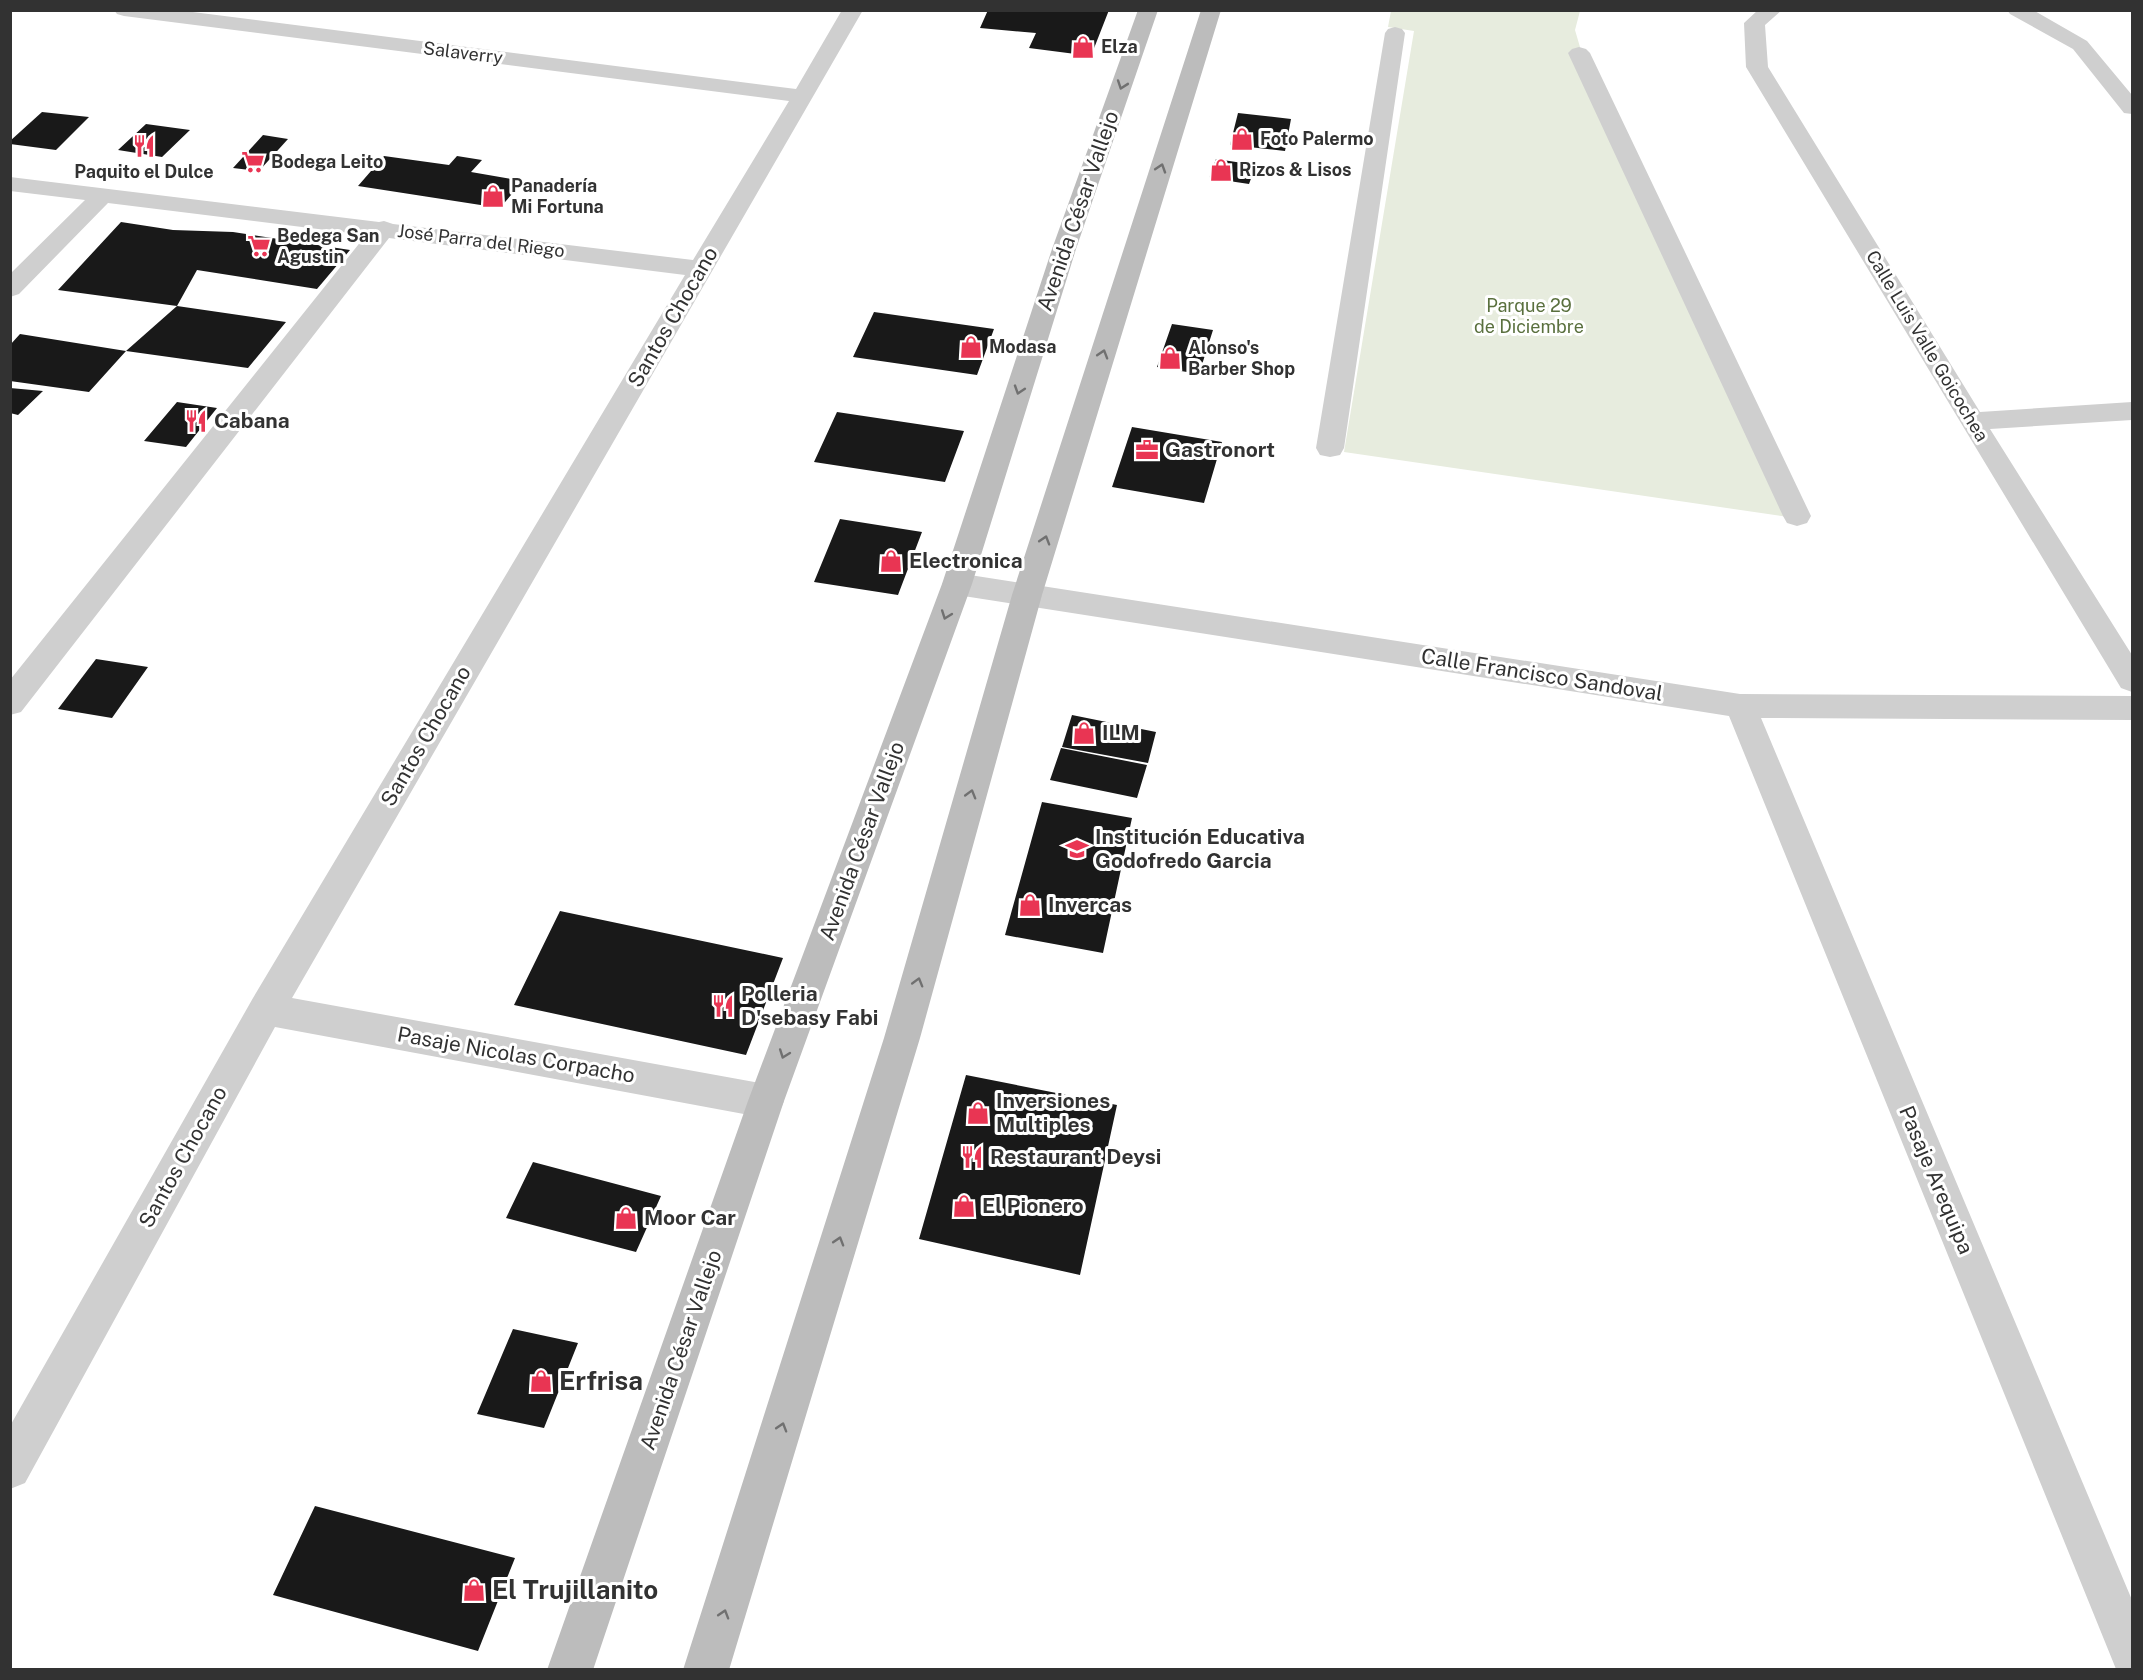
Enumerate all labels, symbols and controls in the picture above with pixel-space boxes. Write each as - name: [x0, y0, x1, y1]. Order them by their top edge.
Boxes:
- shop icon: Elza: [1070, 34, 1096, 60]
- place label: Elza: [1101, 36, 1138, 57]
- street label: Salaverry: [422, 37, 504, 68]
- one-way arrow: [1116, 80, 1129, 90]
- street label: Avenida César Vallejo: [1032, 108, 1124, 314]
- shop icon: Foto Palermo: [1229, 126, 1255, 152]
- place label: Foto Palermo: [1260, 128, 1374, 149]
- restaurant icon: Paquito el Dulce: [131, 133, 157, 159]
- supermarket icon: Bodega Leito: [240, 149, 266, 175]
- place label: Bodega Leito: [271, 151, 383, 172]
- shop icon: Rizos & Lisos: [1208, 157, 1234, 183]
- place label: Rizos & Lisos: [1239, 159, 1352, 180]
- place label: Paquito el Dulce: [74, 161, 214, 182]
- one-way arrow: [1154, 163, 1167, 174]
- place label: Panadería Mi Fortuna: [511, 175, 604, 217]
- shop icon: Panadería Mi Fortuna: [480, 183, 506, 209]
- street label: José Parra del Riego: [396, 220, 566, 261]
- place label: Bedega San Agustin: [277, 225, 380, 267]
- supermarket icon: Bedega San Agustin: [246, 233, 272, 259]
- street label: Santos Chocano: [622, 242, 723, 391]
- street label: Calle Luis Valle Goicochea: [1862, 246, 1993, 445]
- park label: Parque 29 de Diciembre: [1474, 295, 1584, 337]
- shop icon: Modasa: [958, 334, 984, 360]
- place label: Modasa: [989, 336, 1056, 357]
- place label: Alonso's Barber Shop: [1188, 337, 1295, 379]
- shop icon: Alonso's Barber Shop: [1157, 345, 1183, 371]
- one-way arrow: [1096, 349, 1108, 360]
- one-way arrow: [1014, 384, 1026, 395]
- restaurant icon: Cabana: [183, 408, 209, 434]
- place label: Cabana: [214, 408, 290, 433]
- office icon: Gastronort: [1134, 437, 1160, 463]
- place label: Gastronort: [1165, 437, 1275, 462]
- one-way arrow: [1037, 535, 1050, 546]
- shop icon: Electronica: [878, 548, 904, 574]
- place label: Electronica: [909, 548, 1023, 573]
- one-way arrow: [940, 609, 953, 620]
- street label: Calle Francisco Sandoval: [1420, 643, 1665, 706]
- street label: Santos Chocano: [375, 661, 476, 810]
- shop icon: ILM: [1071, 720, 1097, 746]
- place label: ILM: [1102, 720, 1140, 745]
- street label: Avenida César Vallejo: [814, 738, 909, 944]
- one-way arrow: [964, 789, 976, 800]
- place label: Institución Educativa Godofredo Garcia: [1095, 824, 1305, 873]
- school or university icon: Institución Educativa Godofredo Garcia: [1064, 836, 1090, 862]
- shop icon: Invercas: [1017, 892, 1043, 918]
- place label: Invercas: [1048, 892, 1132, 917]
- one-way arrow: [910, 977, 923, 987]
- place label: Polleria D'sebasy Fabi: [741, 981, 878, 1030]
- restaurant icon: Polleria D'sebasy Fabi: [710, 993, 736, 1019]
- street label: Pasaje Nicolas Corpacho: [395, 1021, 637, 1088]
- one-way arrow: [778, 1048, 791, 1059]
- street label: Santos Chocano: [133, 1082, 232, 1232]
- place label: Inversiones Multiples: [996, 1088, 1110, 1137]
- shop icon: Inversiones Multiples: [965, 1100, 991, 1126]
- street label: Pasaje Arequipa: [1894, 1102, 1979, 1258]
- restaurant icon: Restaurant Deysi: [959, 1144, 985, 1170]
- place label: Restaurant Deysi: [990, 1144, 1161, 1169]
- shop icon: El Pionero: [951, 1193, 977, 1219]
- place label: El Pionero: [982, 1193, 1084, 1218]
- shop icon: Moor Car: [613, 1205, 639, 1231]
- place label: Moor Car: [644, 1205, 736, 1230]
- one-way arrow: [832, 1236, 844, 1247]
- street label: Avenida César Vallejo: [635, 1247, 727, 1453]
- place label: Erfrisa: [559, 1365, 643, 1396]
- shop icon: Erfrisa: [528, 1368, 554, 1394]
- one-way arrow: [774, 1422, 787, 1433]
- place label: El Trujillanito: [492, 1574, 658, 1605]
- shop icon: El Trujillanito: [461, 1577, 487, 1603]
- one-way arrow: [717, 1609, 729, 1620]

